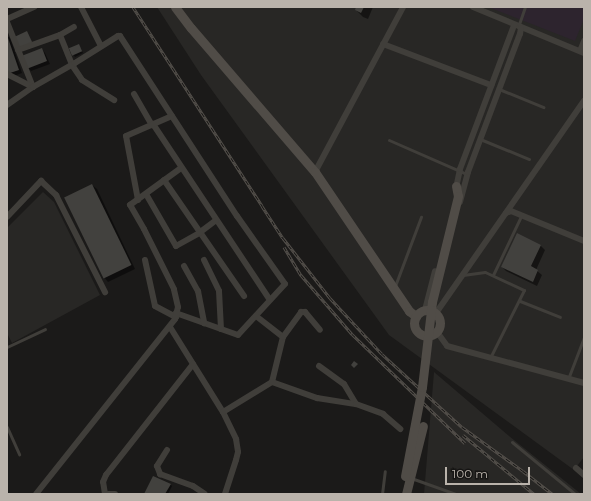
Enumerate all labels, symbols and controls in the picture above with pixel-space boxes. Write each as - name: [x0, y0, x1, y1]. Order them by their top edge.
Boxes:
- scale bar: [447, 459, 532, 485]
- text: 100 m: [452, 466, 488, 481]

